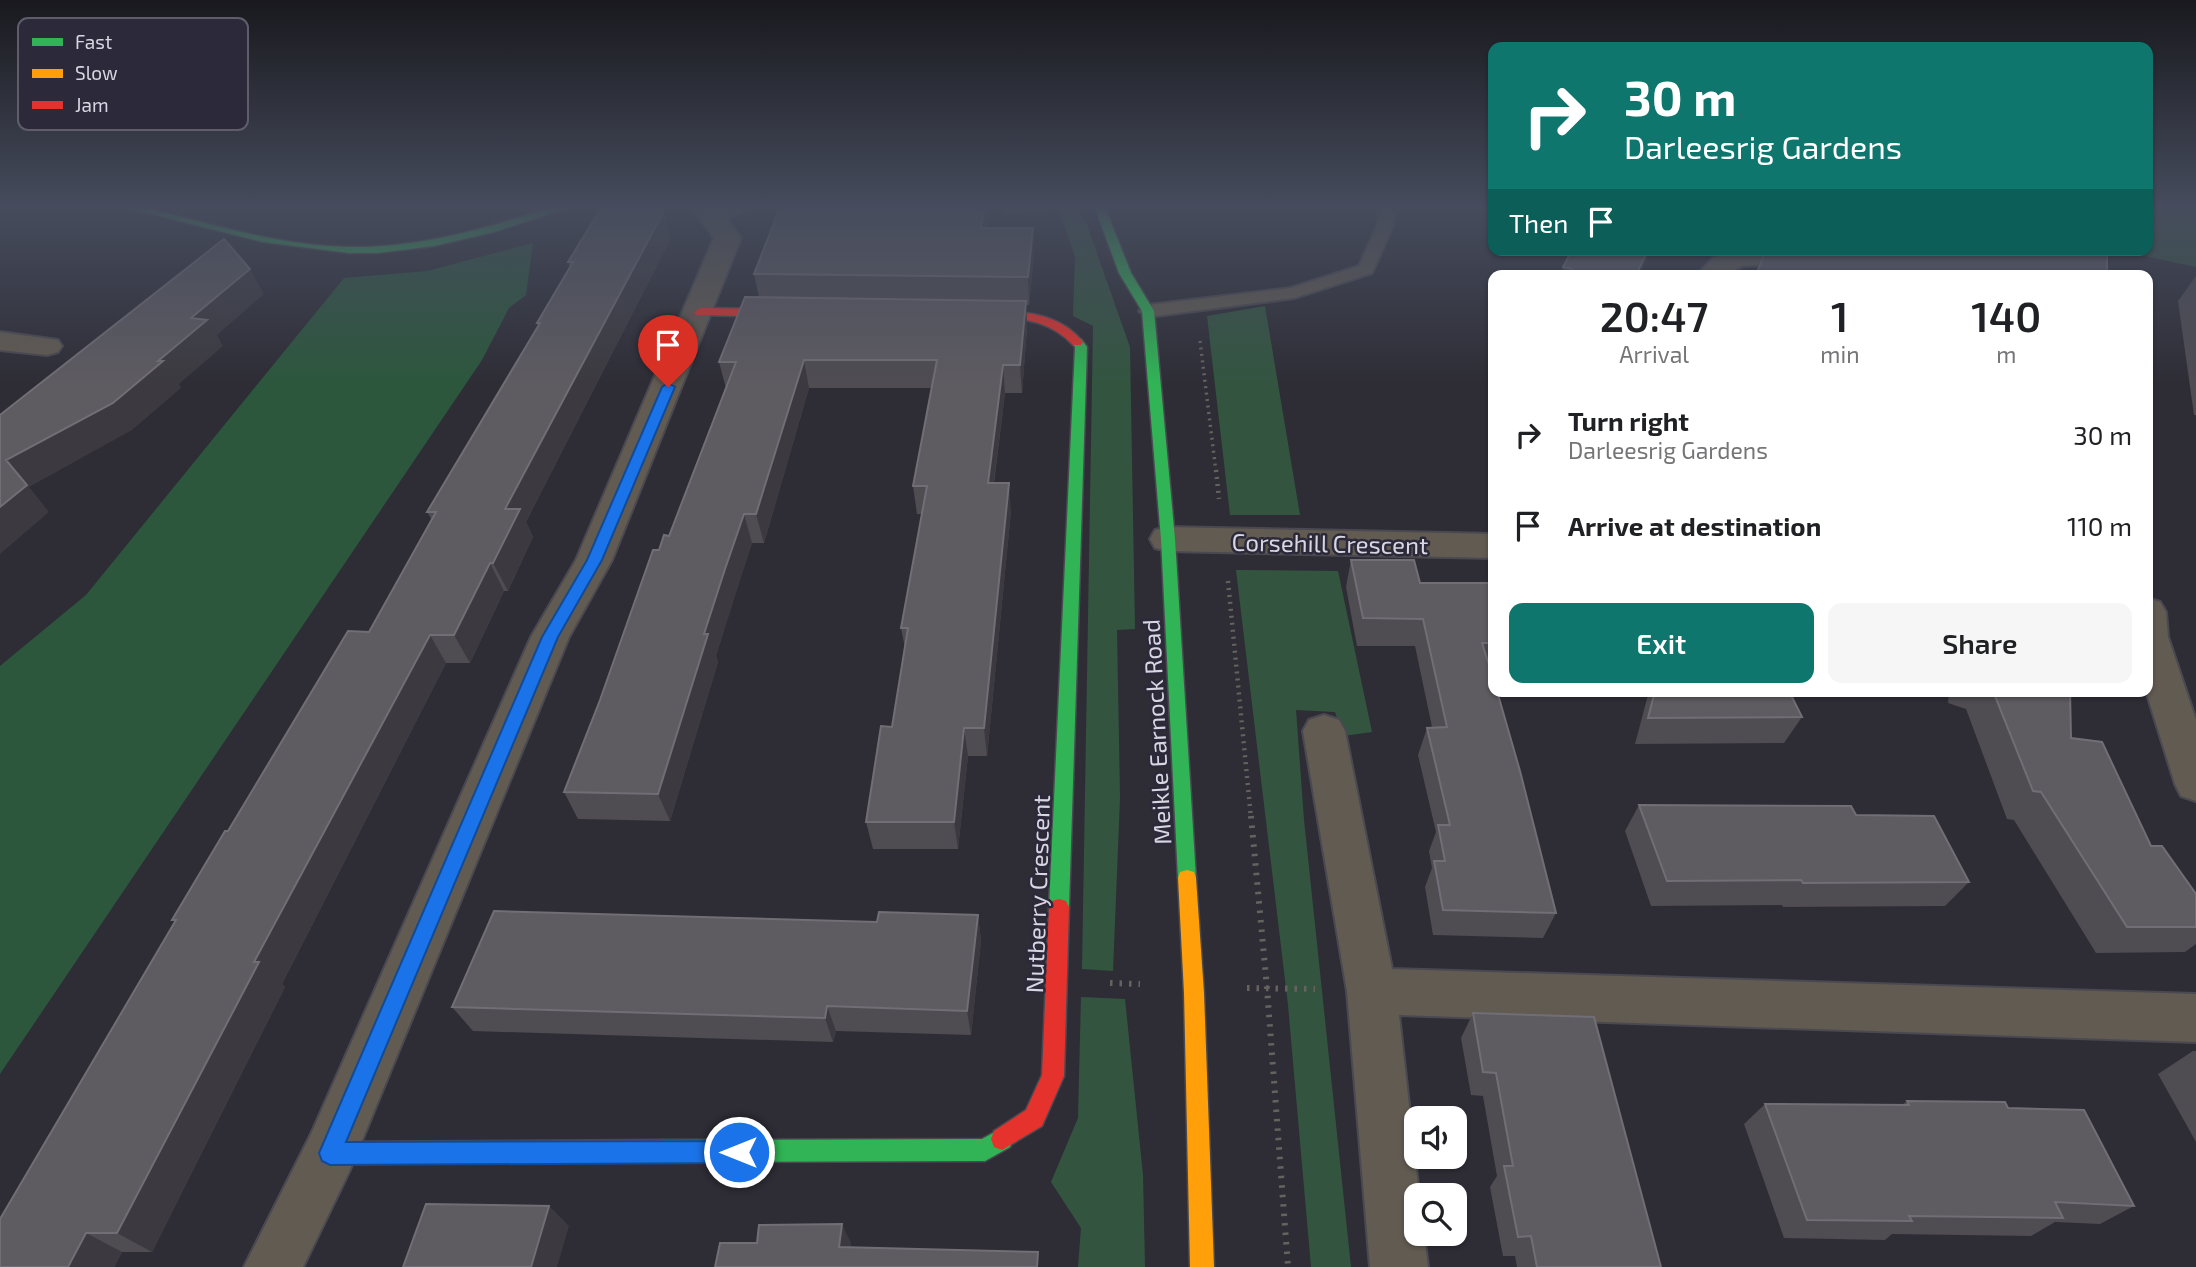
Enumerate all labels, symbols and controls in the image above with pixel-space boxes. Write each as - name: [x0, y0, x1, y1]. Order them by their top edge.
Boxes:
- legend: [18, 18, 248, 130]
- text: Fast: [75, 30, 112, 53]
- text: Slow: [75, 61, 118, 84]
- text: 30 m: [1624, 67, 1736, 126]
- icon: right: [1509, 70, 1600, 161]
- text: Jam: [75, 93, 109, 116]
- text: Darleesrig Gardens: [1624, 127, 1902, 165]
- icon: arrive: [1582, 203, 1620, 241]
- text: Then: [1509, 207, 1568, 238]
- text: 20:47: [1600, 290, 1709, 340]
- text: 1: [1831, 290, 1849, 340]
- text: 140: [1971, 290, 2041, 340]
- pin: [638, 315, 698, 387]
- icon: arrive: [649, 326, 687, 364]
- text: Arrival: [1619, 340, 1689, 368]
- text: min: [1820, 340, 1860, 368]
- text: m: [1996, 340, 2016, 368]
- text: Turn right: [1568, 405, 1689, 436]
- icon: right: [1509, 416, 1547, 454]
- text: 30 m: [2073, 419, 2132, 450]
- text: Darleesrig Gardens: [1568, 436, 1768, 464]
- icon: arrive: [1509, 507, 1547, 545]
- text: Arrive at destination: [1568, 510, 1821, 541]
- text: 110 m: [2067, 510, 2132, 541]
- street label: Corsehill Crescent: [1232, 527, 1428, 559]
- button: Exit: [1509, 603, 1814, 683]
- button: Share: [1828, 603, 2132, 683]
- street label: Meikle Earnock Road: [1136, 619, 1176, 845]
- street label: Nutberry Crescent: [1019, 794, 1055, 994]
- map controls: [1404, 1106, 1467, 1246]
- button: sound: [1404, 1106, 1467, 1169]
- position arrow: [702, 1115, 776, 1189]
- button: search: [1404, 1183, 1467, 1246]

